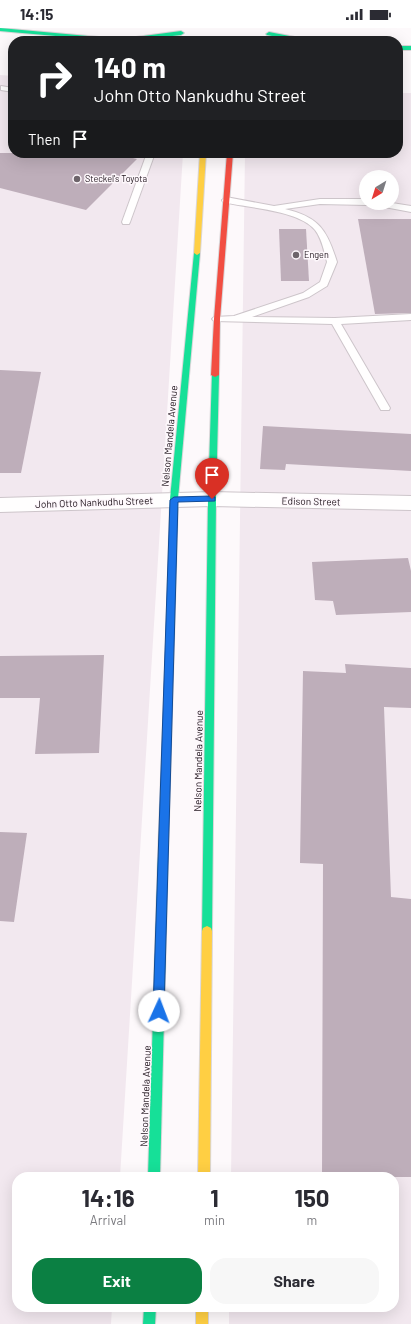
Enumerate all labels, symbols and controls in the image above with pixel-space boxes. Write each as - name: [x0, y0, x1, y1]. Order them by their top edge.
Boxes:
- text: 14:15: [20, 5, 53, 23]
- text: 140 m: [94, 50, 166, 84]
- icon: right: [28, 52, 80, 104]
- text: John Otto Nankudhu Street: [94, 84, 306, 106]
- icon: arrive: [69, 128, 91, 150]
- text: Then: [28, 130, 61, 148]
- north arrow: [359, 170, 399, 210]
- map controls: [359, 170, 399, 210]
- place label: Steckel's Toyota: [85, 173, 147, 184]
- marker: Steckel's Toyota: [72, 174, 82, 184]
- place label: Engen: [304, 249, 329, 260]
- marker: Engen: [291, 250, 301, 260]
- street label: Nelson Mandela Avenue: [159, 385, 179, 487]
- pin: [195, 458, 229, 499]
- icon: arrive: [201, 464, 223, 486]
- street label: John Otto Nankudhu Street: [35, 494, 153, 510]
- street label: Edison Street: [281, 494, 341, 508]
- street label: Nelson Mandela Avenue: [191, 710, 205, 812]
- position arrow: [138, 990, 180, 1032]
- street label: Nelson Mandela Avenue: [137, 1045, 153, 1147]
- text: 14:16: [81, 1183, 135, 1212]
- text: 1: [210, 1183, 219, 1212]
- text: 150: [294, 1183, 330, 1212]
- text: Arrival: [90, 1212, 126, 1228]
- text: min: [204, 1212, 225, 1228]
- text: m: [307, 1212, 317, 1228]
- button: Exit: [32, 1258, 202, 1304]
- button: Share: [210, 1258, 379, 1304]

